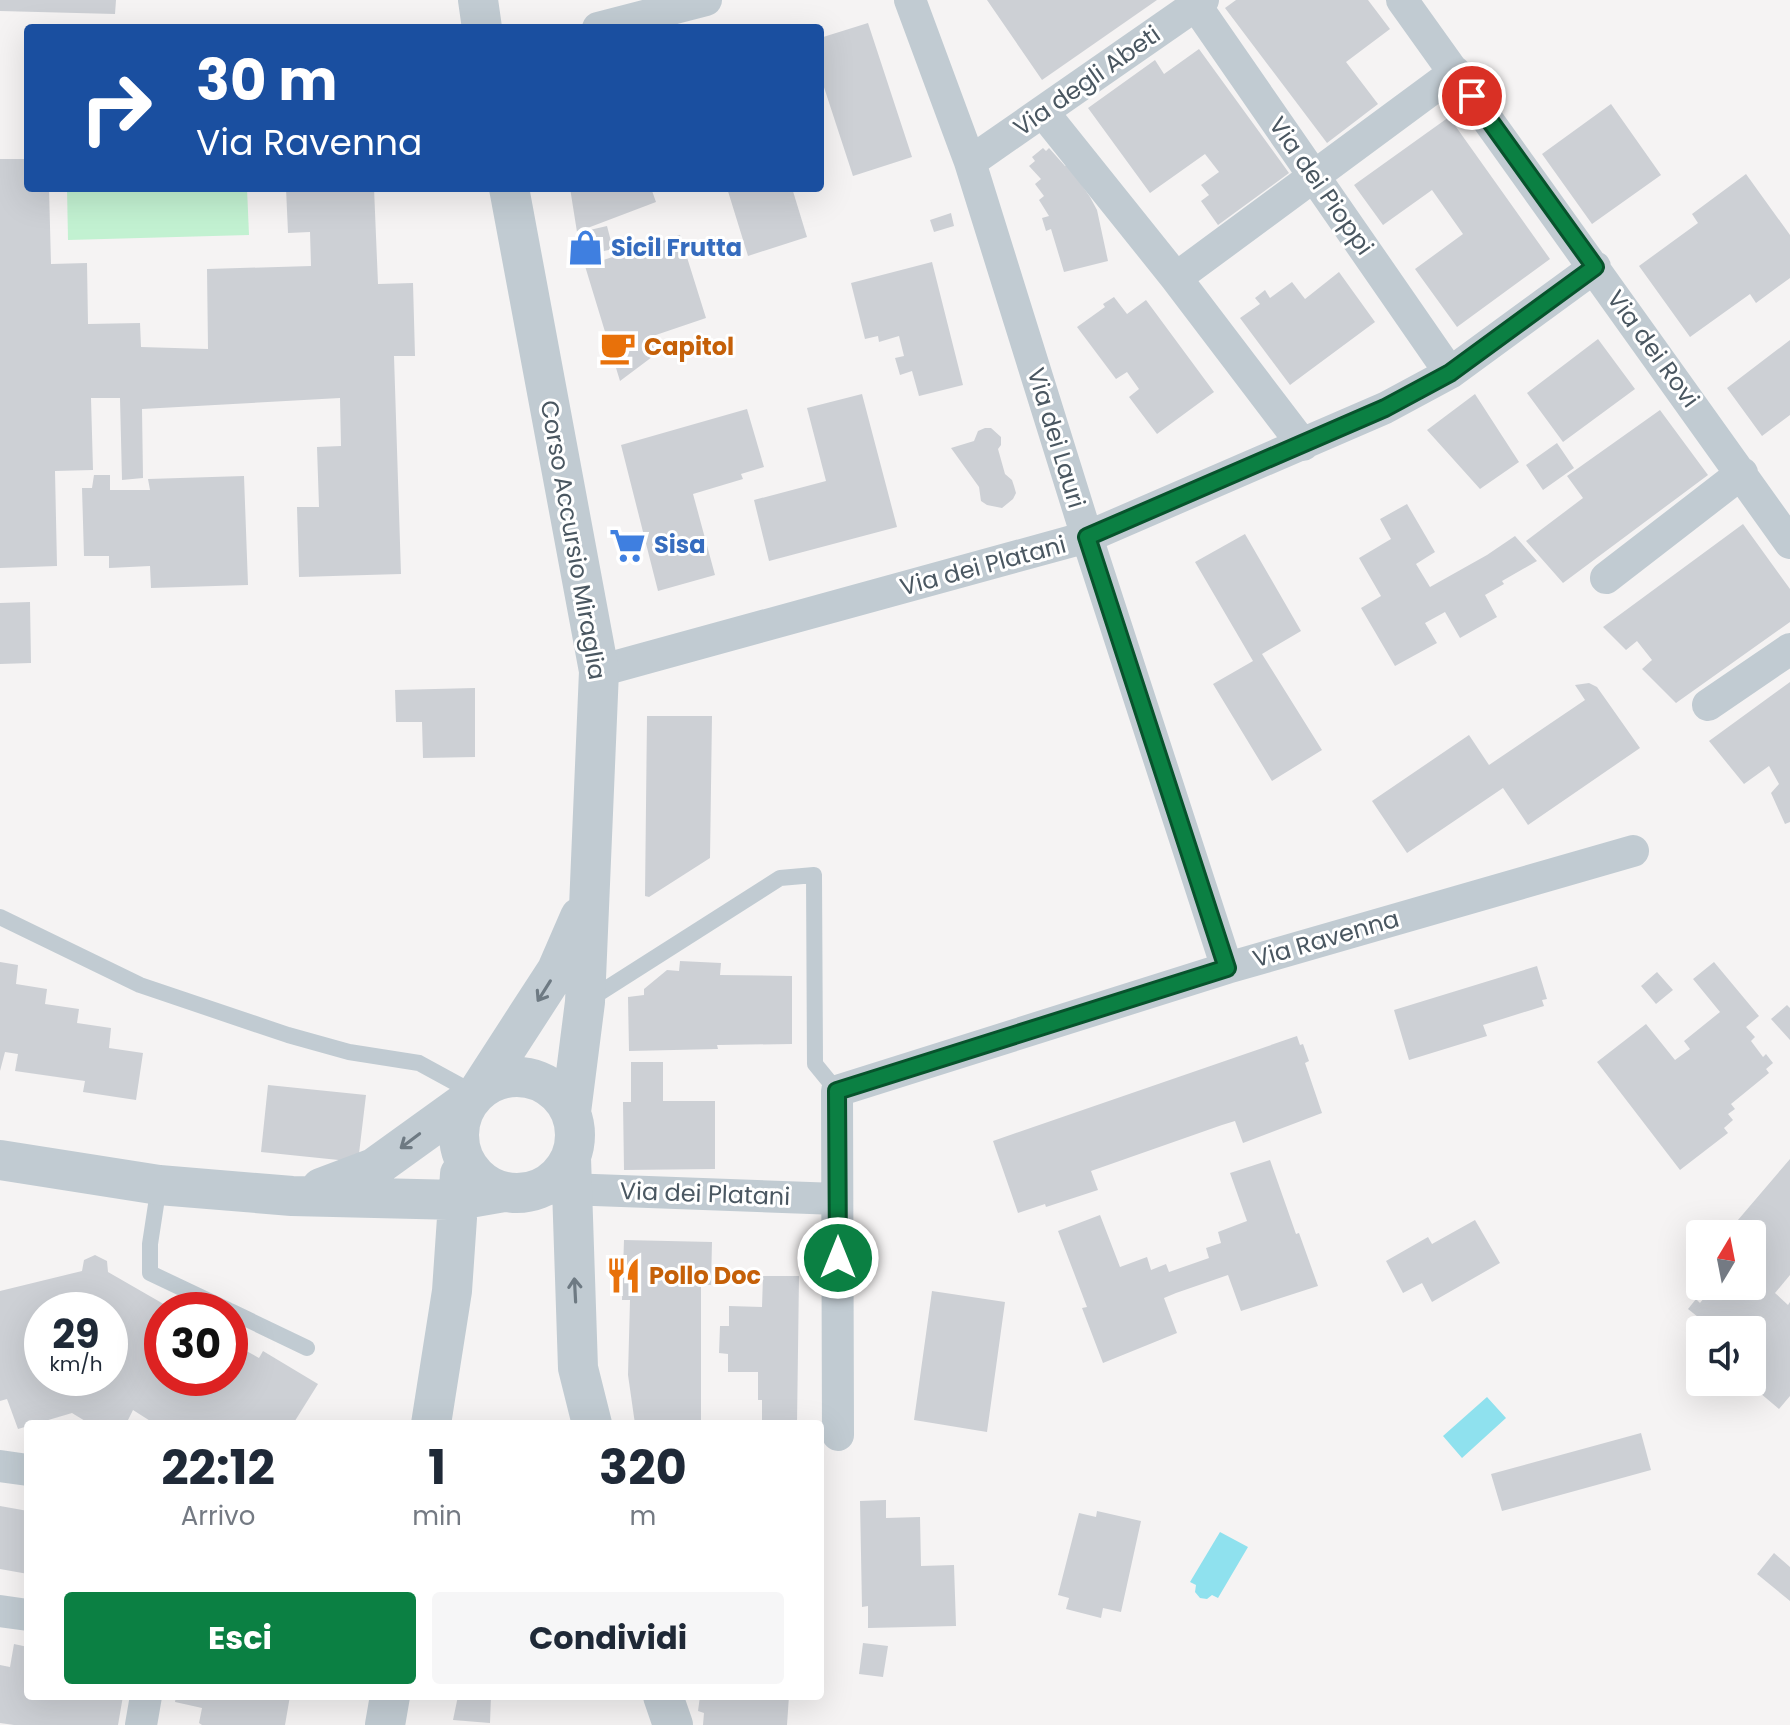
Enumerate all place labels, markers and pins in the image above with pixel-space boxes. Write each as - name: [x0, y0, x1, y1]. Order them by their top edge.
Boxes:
- pin: [1438, 62, 1506, 130]
- shop icon: Sicil Frutta: [566, 229, 604, 267]
- place label: Sicil Frutta: [611, 231, 742, 264]
- cafe icon: Capitol: [599, 328, 637, 366]
- place label: Capitol: [644, 330, 734, 363]
- supermarket icon: Sisa: [609, 526, 647, 564]
- place label: Sisa: [654, 528, 706, 561]
- restaurant icon: Pollo Doc: [604, 1257, 642, 1295]
- place label: Pollo Doc: [649, 1259, 761, 1292]

